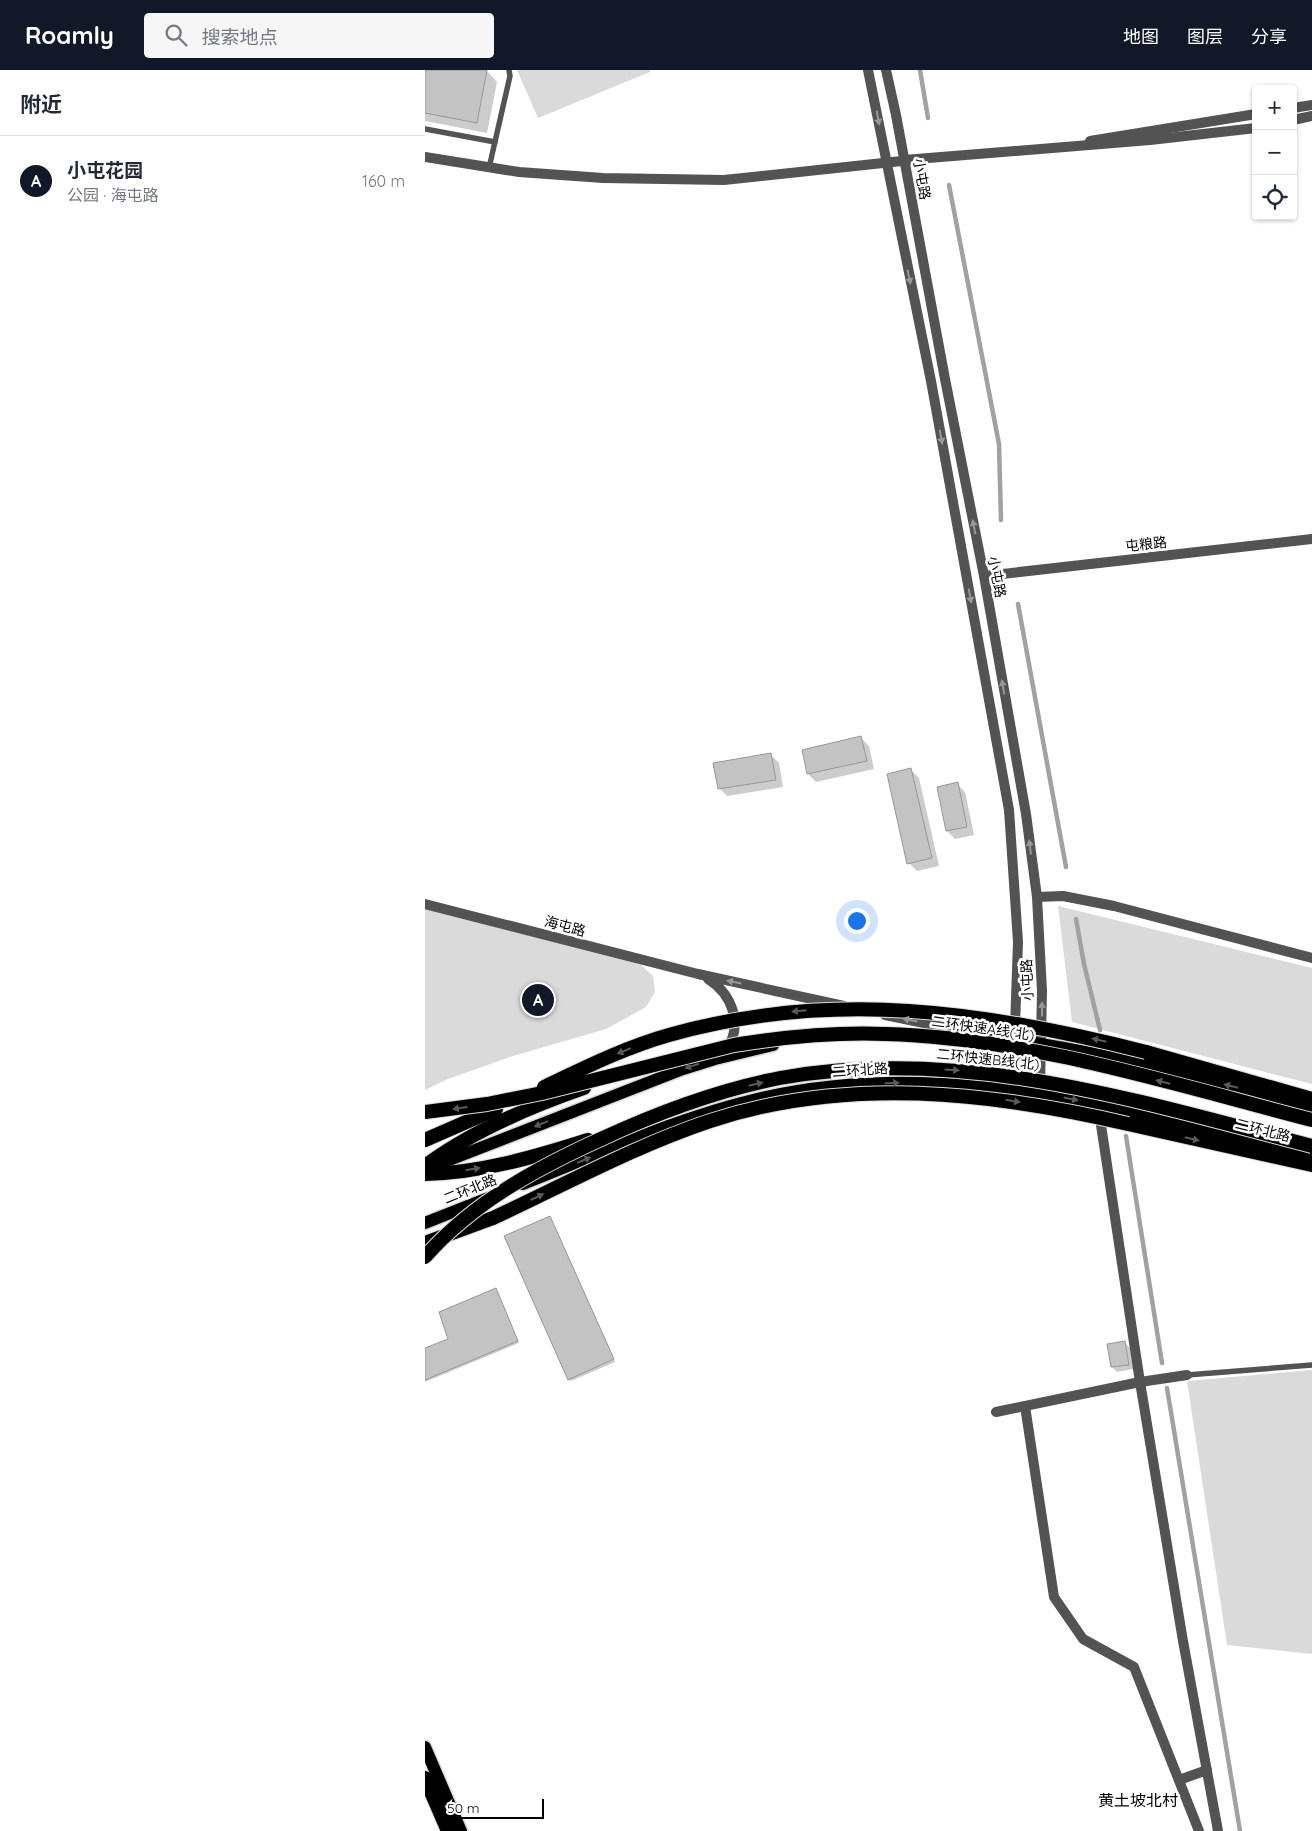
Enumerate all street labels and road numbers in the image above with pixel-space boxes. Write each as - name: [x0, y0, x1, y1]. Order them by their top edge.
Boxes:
- street label: 小屯路: [909, 157, 935, 201]
- street label: 屯粮路: [1124, 533, 1168, 555]
- street label: 小屯路: [984, 555, 1010, 599]
- street label: 海屯路: [542, 912, 588, 940]
- street label: 小屯路: [1017, 959, 1037, 1001]
- street label: 二环快速A线(北): [930, 1012, 1036, 1044]
- street label: 二环快速B线(北): [936, 1045, 1040, 1073]
- street label: 二环北路: [831, 1059, 889, 1081]
- street label: 二环北路: [1234, 1114, 1292, 1146]
- street label: 二环北路: [441, 1170, 499, 1208]

